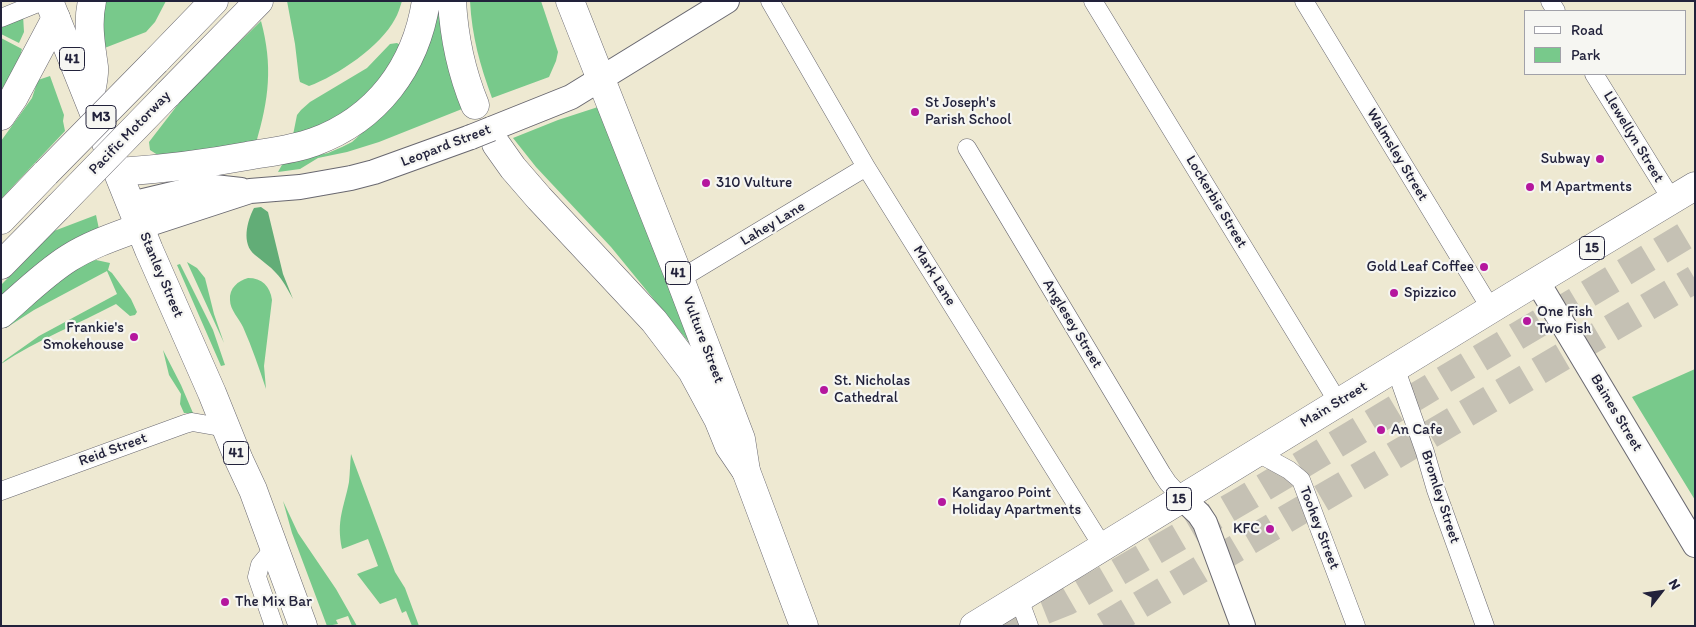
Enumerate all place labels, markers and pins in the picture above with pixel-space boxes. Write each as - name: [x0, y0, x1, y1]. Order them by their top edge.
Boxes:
- place label: St Joseph's Parish School: [925, 94, 1011, 129]
- marker: St Joseph's Parish School: [909, 106, 921, 118]
- place label: Subway: [1541, 150, 1590, 168]
- marker: Subway: [1594, 153, 1606, 165]
- place label: 310 Vulture: [716, 174, 792, 192]
- marker: 310 Vulture: [700, 177, 712, 189]
- place label: M Apartments: [1540, 178, 1632, 196]
- marker: M Apartments: [1524, 181, 1536, 193]
- place label: Gold Leaf Coffee: [1367, 258, 1474, 276]
- marker: Gold Leaf Coffee: [1478, 261, 1490, 273]
- place label: Spizzico: [1404, 284, 1456, 302]
- marker: Spizzico: [1388, 287, 1400, 299]
- place label: One Fish Two Fish: [1537, 303, 1593, 338]
- marker: One Fish Two Fish: [1521, 315, 1533, 327]
- place label: Frankie's Smokehouse: [43, 319, 124, 354]
- marker: Frankie's Smokehouse: [128, 331, 140, 343]
- place label: St. Nicholas Cathedral: [834, 372, 910, 407]
- marker: St. Nicholas Cathedral: [818, 384, 830, 396]
- place label: An Cafe: [1391, 421, 1443, 439]
- marker: An Cafe: [1375, 424, 1387, 436]
- place label: Kangaroo Point Holiday Apartments: [952, 484, 1081, 519]
- marker: Kangaroo Point Holiday Apartments: [936, 496, 948, 508]
- place label: KFC: [1233, 520, 1260, 538]
- marker: KFC: [1264, 523, 1276, 535]
- place label: The Mix Bar: [235, 593, 312, 611]
- marker: The Mix Bar: [219, 596, 231, 608]

